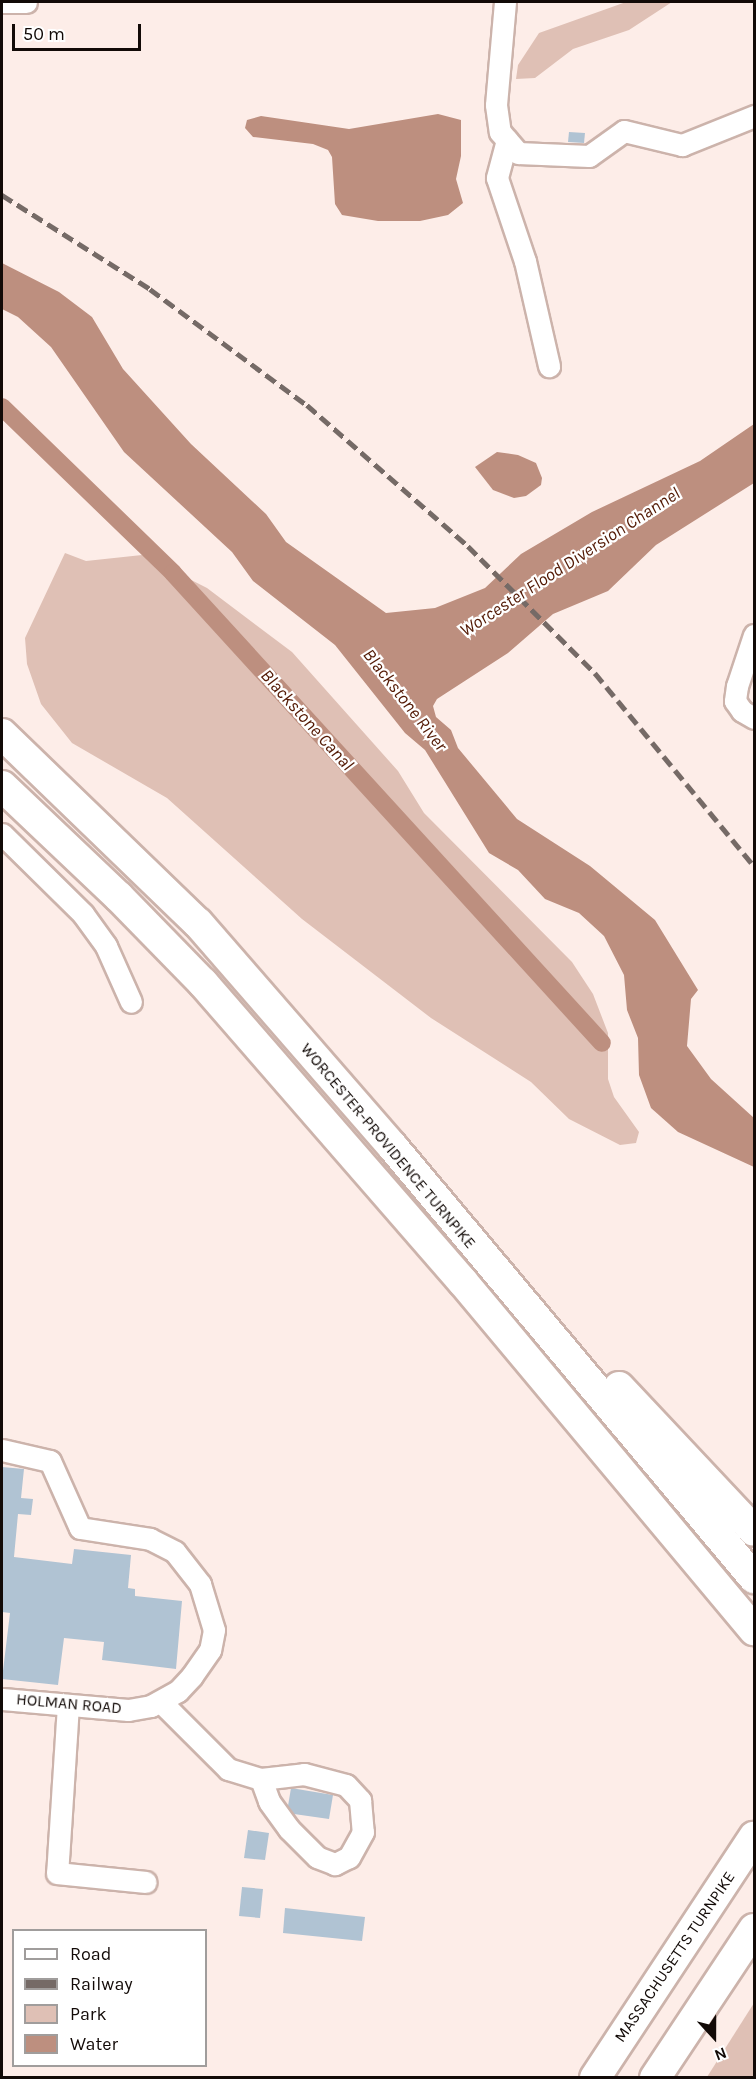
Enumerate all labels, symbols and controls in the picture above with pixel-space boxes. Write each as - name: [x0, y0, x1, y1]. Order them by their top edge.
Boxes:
- scale bar: [15, 12, 144, 50]
- text: 50 m: [23, 23, 65, 45]
- water label: Worcester Flood Diversion Channel: [456, 483, 684, 641]
- water label: Blackstone River: [358, 644, 452, 756]
- water label: Blackstone Canal: [256, 665, 358, 775]
- street label: WORCESTER-PROVIDENCE TURNPIKE: [296, 1039, 480, 1253]
- street label: HOLMAN ROAD: [15, 1690, 123, 1718]
- street label: MASSACHUSETTS TURNPIKE: [611, 1868, 739, 2046]
- legend: [12, 1929, 207, 2067]
- text: Road: [70, 1943, 111, 1965]
- text: Railway: [70, 1973, 133, 1995]
- text: Park: [70, 2003, 107, 2025]
- north arrow: [684, 2007, 744, 2067]
- text: Water: [70, 2033, 118, 2055]
- text: N: [712, 2043, 729, 2065]

